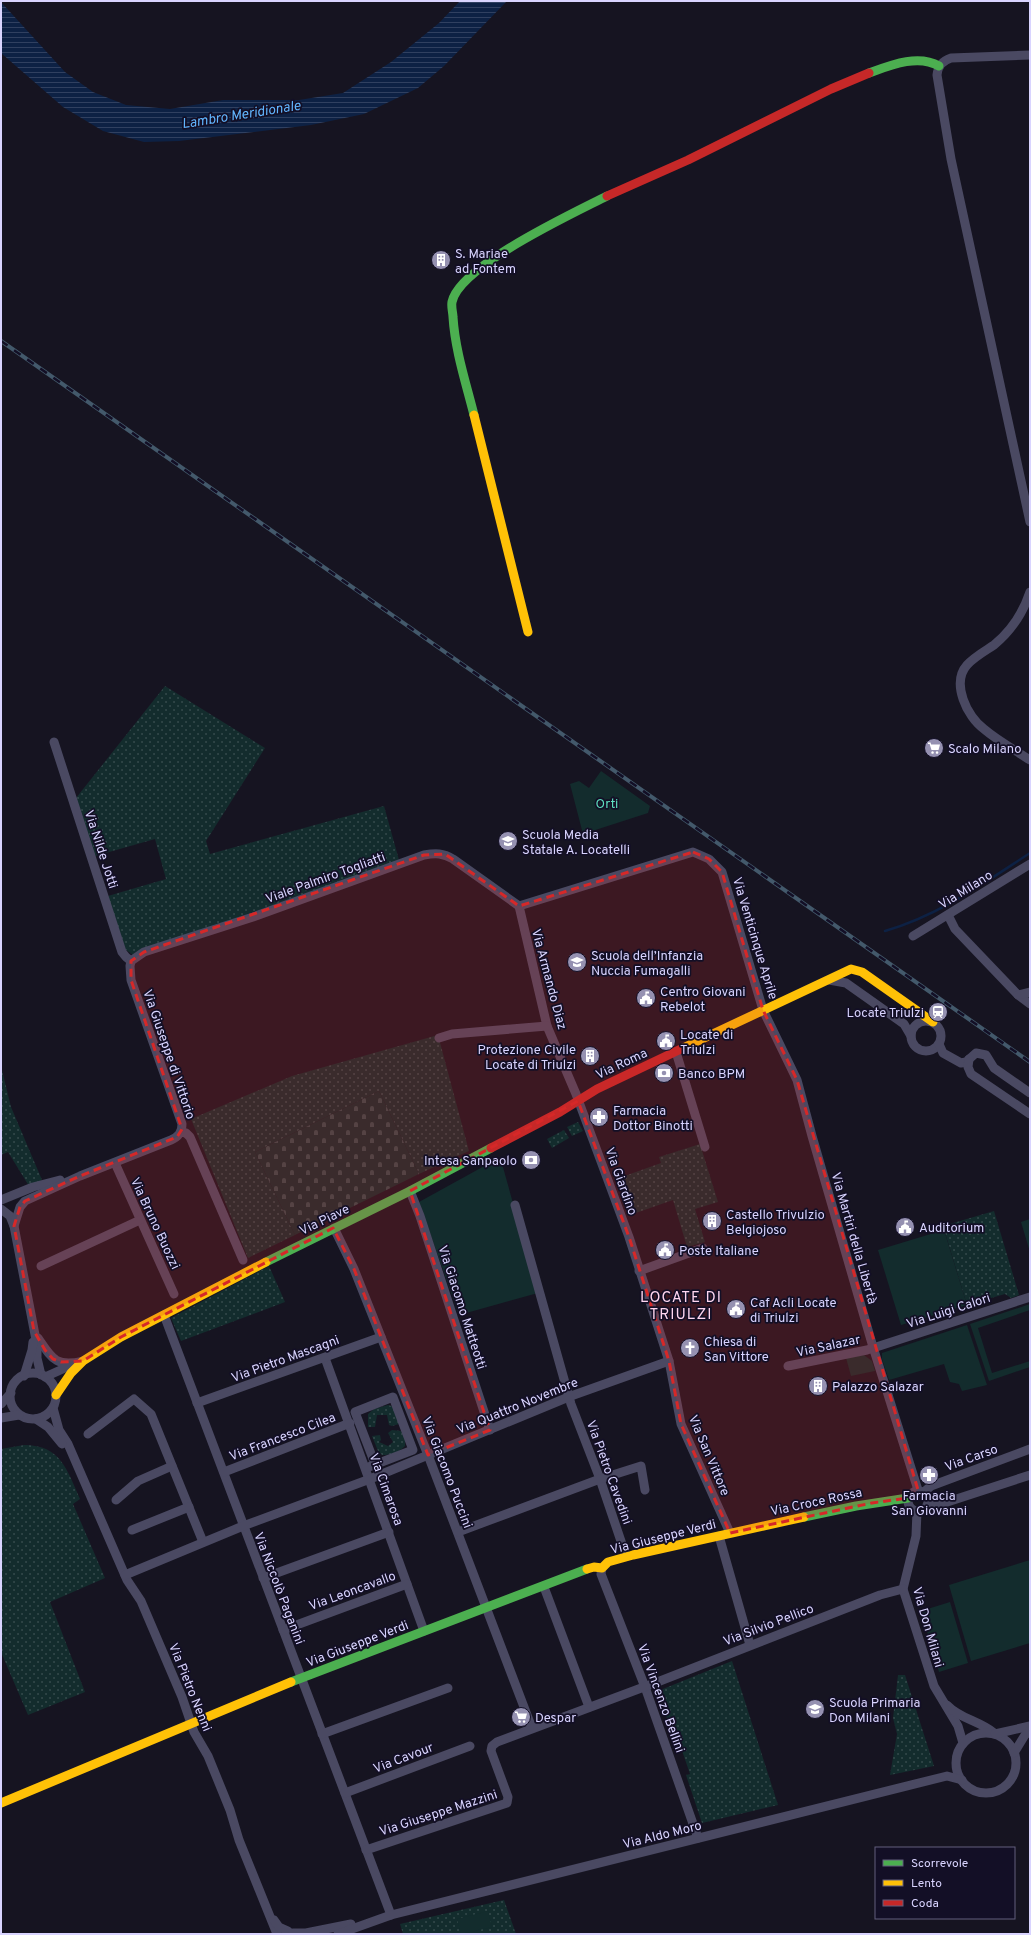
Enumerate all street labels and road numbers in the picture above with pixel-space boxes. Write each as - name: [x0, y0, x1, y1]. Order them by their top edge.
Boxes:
- street label: Via Nilde Jotti: [80, 808, 120, 891]
- street label: Viale Palmiro Togliatti: [264, 850, 388, 908]
- street label: Via Milano: [936, 868, 996, 914]
- street label: Via Venticinque Aprile: [728, 876, 780, 1002]
- street label: Via Armando Diaz: [527, 927, 569, 1032]
- street label: Via Giuseppe di Vittorio: [138, 988, 198, 1122]
- street label: Via Roma: [593, 1046, 650, 1084]
- street label: Via Giardino: [600, 1146, 640, 1218]
- street label: Via Martiri della Libertà: [827, 1171, 880, 1306]
- street label: Via Bruno Buozzi: [126, 1175, 183, 1272]
- street label: Via Piave: [297, 1202, 352, 1240]
- street label: Via Giacomo Matteotti: [433, 1244, 489, 1372]
- street label: Via Luigi Calori: [905, 1291, 993, 1333]
- street label: Via Salazar: [795, 1332, 862, 1362]
- street label: Via Pietro Mascagni: [229, 1333, 342, 1387]
- street label: Via Quattro Novembre: [455, 1375, 581, 1439]
- street label: Via Francesco Cilea: [227, 1410, 338, 1466]
- street label: Via San Vittore: [684, 1413, 732, 1499]
- street label: Via Giacomo Puccini: [417, 1415, 475, 1531]
- street label: Via Pietro Cavedini: [582, 1418, 634, 1527]
- street label: Via Carso: [943, 1442, 1000, 1476]
- street label: Via Cimarosa: [365, 1451, 406, 1528]
- street label: Via Croce Rossa: [769, 1485, 864, 1520]
- street label: Via Giuseppe Verdi: [609, 1517, 718, 1559]
- street label: Via Niccolò Paganini: [249, 1530, 307, 1647]
- street label: Via Leoncavallo: [307, 1569, 398, 1615]
- street label: Via Don Milani: [908, 1586, 946, 1670]
- street label: Via Silvio Pellico: [721, 1601, 816, 1650]
- street label: Via Giuseppe Verdi: [304, 1618, 411, 1672]
- street label: Via Pietro Nenni: [164, 1641, 214, 1734]
- street label: Via Vincenzo Bellini: [633, 1642, 687, 1755]
- street label: Via Cavour: [371, 1740, 436, 1778]
- street label: Via Giuseppe Mazzini: [378, 1787, 500, 1841]
- street label: Via Aldo Moro: [621, 1818, 704, 1853]

